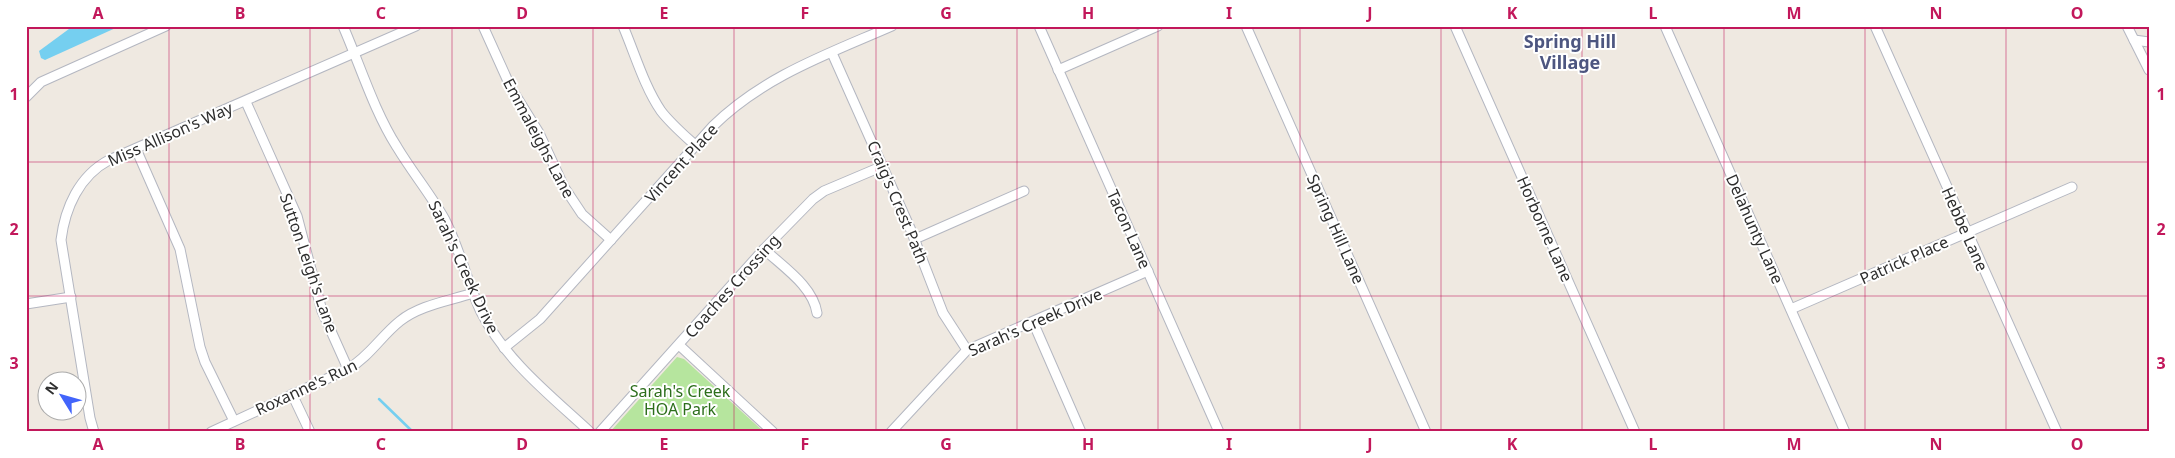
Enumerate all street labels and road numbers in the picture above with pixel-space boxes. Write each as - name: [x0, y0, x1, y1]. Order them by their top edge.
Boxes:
- street label: Emmaleighs Lane: [498, 74, 580, 202]
- street label: Miss Allison's Way: [104, 96, 237, 171]
- street label: Vincent Place: [639, 119, 723, 207]
- street label: Craig's Crest Path: [862, 137, 934, 267]
- street label: Spring Hill Lane: [1302, 171, 1370, 287]
- street label: Delahunty Lane: [1721, 171, 1789, 287]
- street label: Horborne Lane: [1512, 173, 1578, 285]
- street label: Hebbe Lane: [1937, 183, 1993, 275]
- street label: Tacon Lane: [1102, 186, 1156, 272]
- street label: Sutton Leigh's Lane: [275, 190, 343, 336]
- street label: Sarah's Creek Drive: [424, 197, 504, 337]
- street label: Coaches Crossing: [680, 229, 784, 343]
- street label: Patrick Place: [1856, 231, 1952, 289]
- street label: Sarah's Creek Drive: [965, 283, 1105, 361]
- street label: Roxanne's Run: [251, 354, 361, 420]

